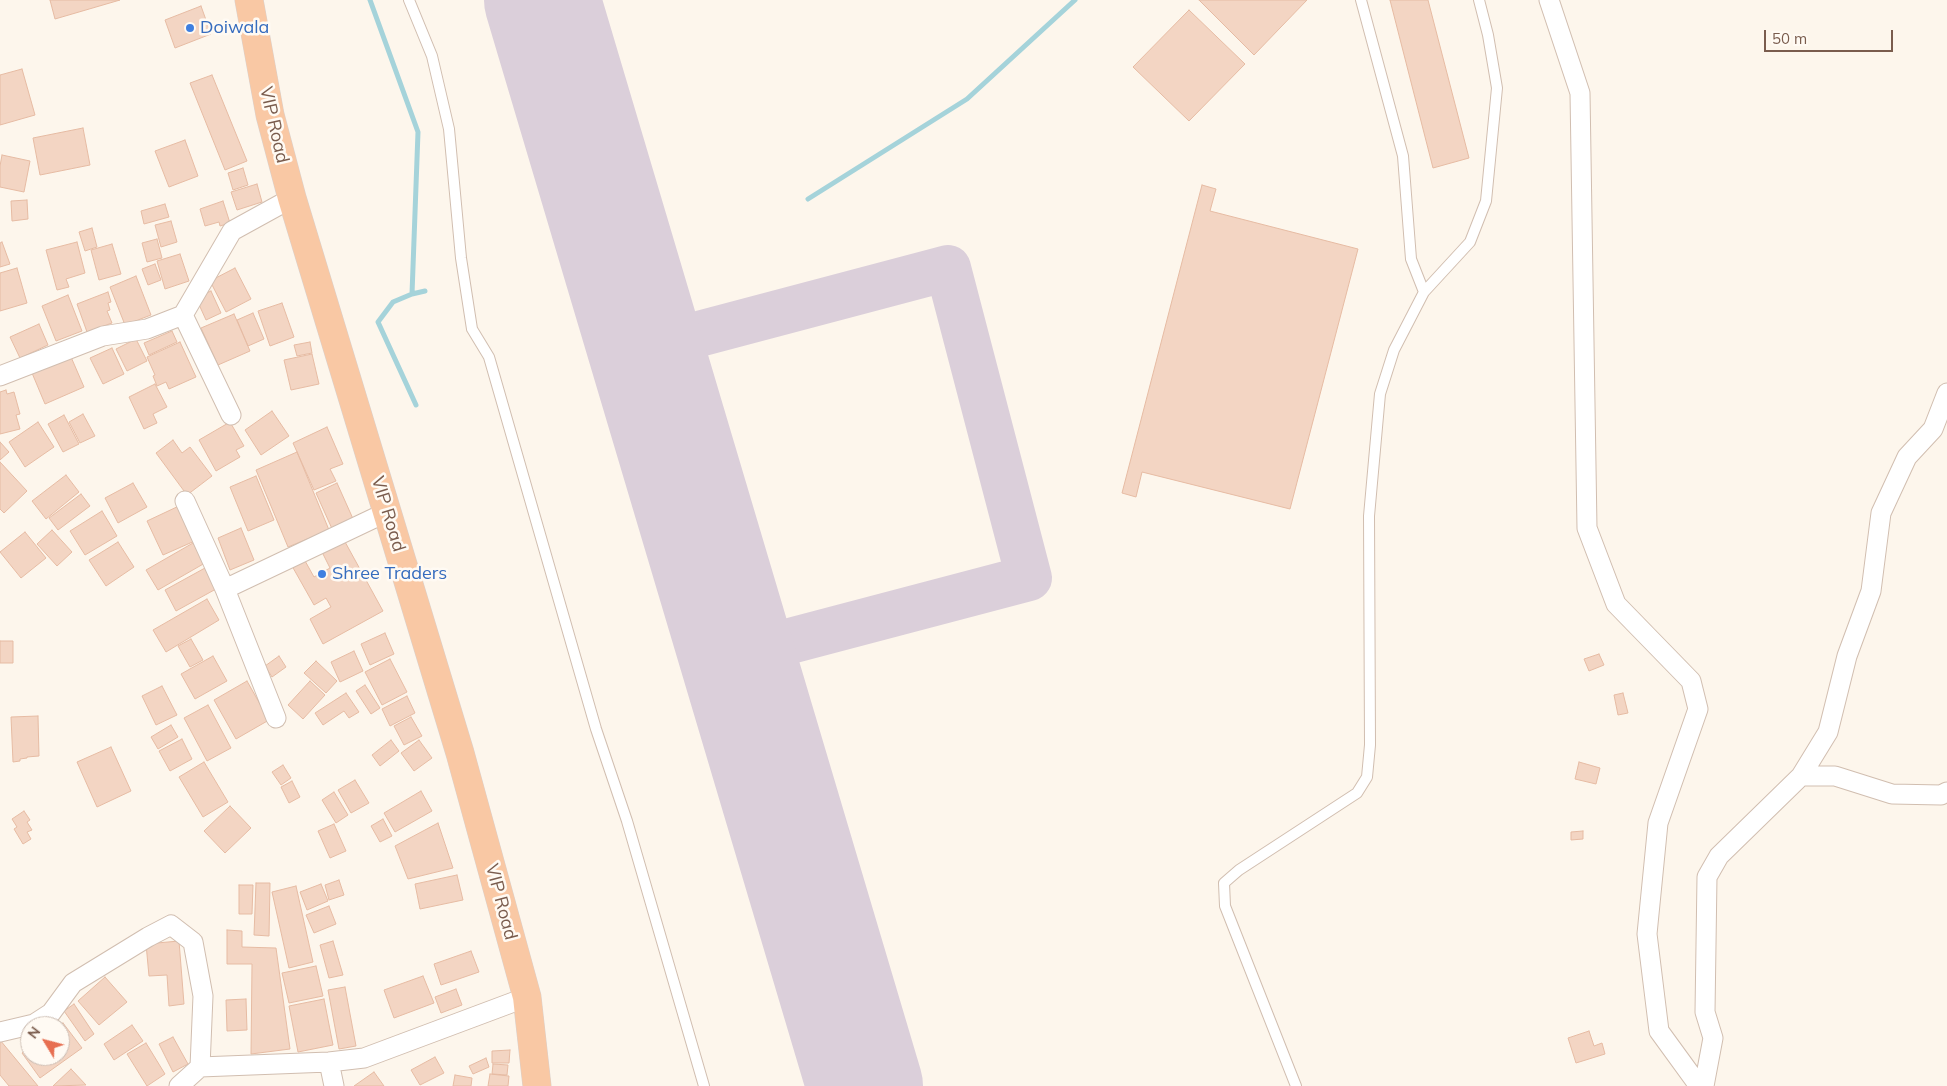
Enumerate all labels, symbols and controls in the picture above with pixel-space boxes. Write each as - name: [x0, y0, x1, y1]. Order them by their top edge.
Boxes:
- place label: Doiwala: [200, 17, 269, 39]
- scale bar: [1767, 20, 1896, 52]
- marker: Doiwala: [184, 22, 196, 34]
- text: 50 m: [1772, 29, 1807, 48]
- street label: VIP Road: [255, 85, 293, 165]
- street label: VIP Road: [366, 474, 410, 554]
- place label: Shree Traders: [332, 563, 447, 585]
- marker: Shree Traders: [316, 568, 328, 580]
- street label: VIP Road: [481, 862, 521, 942]
- north arrow: [20, 1016, 70, 1066]
- text: N: [23, 1023, 44, 1042]

